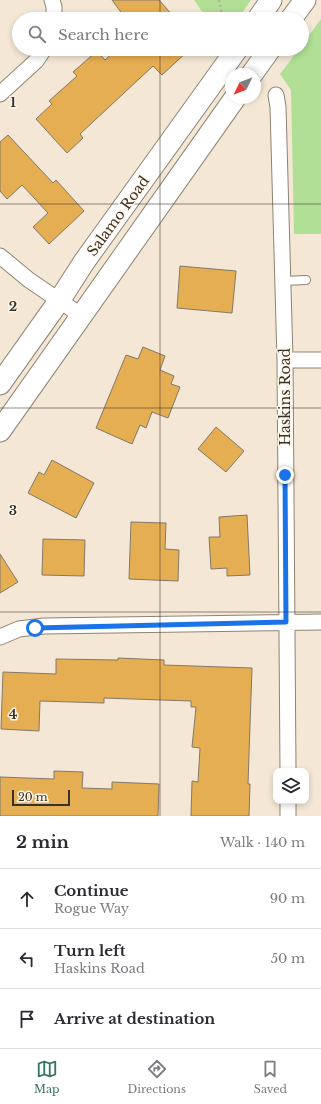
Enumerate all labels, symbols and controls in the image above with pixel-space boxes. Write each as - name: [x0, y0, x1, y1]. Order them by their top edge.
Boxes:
- search box: [12, 12, 309, 56]
- icon: search: [26, 23, 48, 45]
- text: Search here: [58, 25, 149, 44]
- north arrow: [225, 68, 261, 104]
- text: 1: [10, 94, 16, 111]
- street label: Salamo Road: [83, 172, 153, 260]
- text: 2: [9, 298, 17, 315]
- street label: Haskins Road: [276, 348, 294, 446]
- route end: [276, 466, 294, 484]
- text: 3: [9, 502, 17, 519]
- route start: [26, 619, 44, 637]
- text: 4: [9, 706, 18, 723]
- map controls: [273, 768, 309, 804]
- button: layers: [273, 768, 309, 804]
- scale bar: [12, 788, 70, 807]
- text: 20 m: [18, 790, 48, 804]
- text: 2 min: [16, 832, 69, 853]
- text: Walk · 140 m: [220, 834, 305, 851]
- text: Continue: [54, 881, 129, 900]
- icon: ahead: [16, 888, 38, 910]
- text: 90 m: [270, 890, 305, 907]
- text: Rogue Way: [54, 900, 129, 917]
- text: Turn left: [54, 941, 125, 960]
- icon: left: [16, 948, 38, 970]
- text: 50 m: [271, 950, 305, 967]
- text: Haskins Road: [54, 960, 145, 977]
- icon: arrive: [16, 1008, 38, 1030]
- text: Arrive at destination: [54, 1009, 215, 1028]
- tab: Map: [34, 1058, 60, 1096]
- tab: Directions: [127, 1058, 186, 1096]
- tab: Saved: [254, 1058, 287, 1096]

